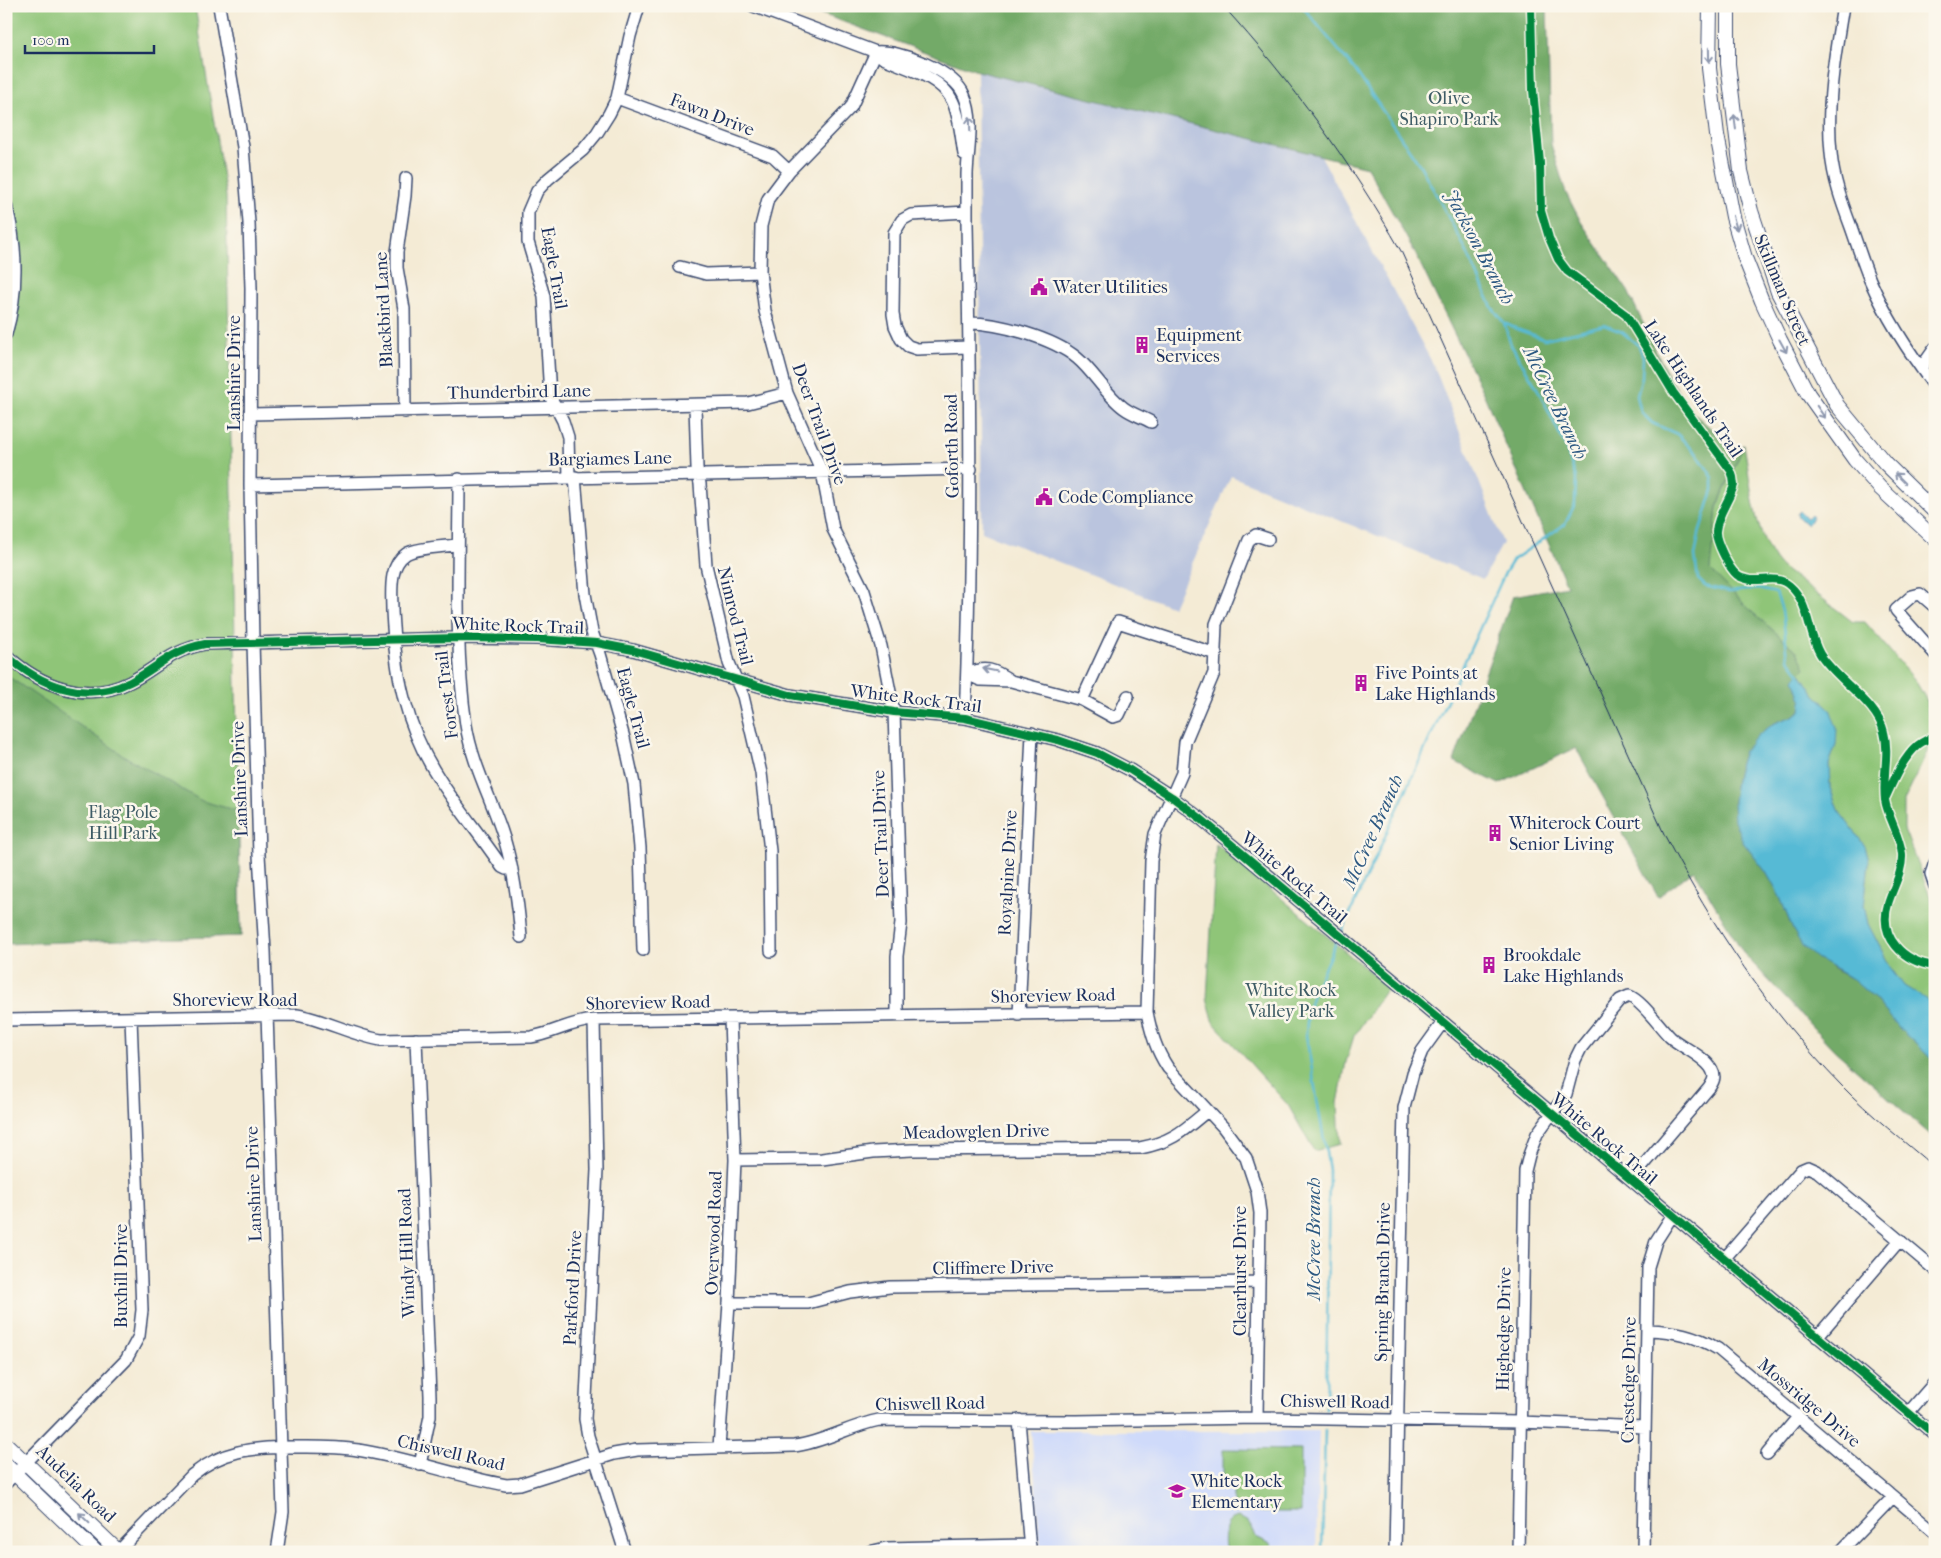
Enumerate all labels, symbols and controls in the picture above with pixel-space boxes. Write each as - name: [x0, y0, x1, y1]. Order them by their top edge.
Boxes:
- scale bar: [25, 22, 154, 54]
- text: 100 m: [32, 31, 70, 49]
- one-way arrow: [1704, 46, 1714, 63]
- park label: Olive Shapiro Park: [1399, 88, 1499, 130]
- street label: Fawn Drive: [667, 89, 757, 141]
- one-way arrow: [1730, 115, 1740, 131]
- one-way arrow: [965, 116, 974, 132]
- water label: Jackson Branch: [1439, 186, 1519, 308]
- one-way arrow: [1731, 215, 1740, 231]
- street label: Eagle Trail: [536, 225, 572, 311]
- street label: Skillman Street: [1749, 231, 1815, 349]
- street label: Blackbird Lane: [370, 251, 398, 369]
- public building icon: Water Utilities: [1029, 277, 1049, 297]
- place label: Water Utilities: [1052, 277, 1168, 298]
- street label: Lanshire Drive: [224, 315, 245, 431]
- street label: Lake Highlands Trail: [1639, 316, 1747, 462]
- place label: Equipment Services: [1156, 325, 1243, 367]
- building icon: Equipment Services: [1132, 335, 1152, 355]
- one-way arrow: [1778, 339, 1788, 354]
- water label: McCree Branch: [1517, 341, 1592, 463]
- street label: Deer Trail Drive: [787, 360, 851, 488]
- street label: Thunderbird Lane: [447, 380, 591, 404]
- street label: Goforth Road: [941, 393, 963, 498]
- one-way arrow: [1816, 405, 1826, 419]
- street label: Bargiames Lane: [548, 447, 672, 471]
- one-way arrow: [1894, 472, 1906, 485]
- public building icon: Code Compliance: [1034, 487, 1054, 507]
- place label: Code Compliance: [1058, 487, 1193, 508]
- street label: Nimrod Trail: [713, 564, 757, 668]
- street label: White Rock Trail: [451, 613, 584, 639]
- street label: Forest Trail: [431, 649, 463, 741]
- place label: Five Points at Lake Highlands: [1375, 663, 1496, 705]
- street label: Eagle Trail: [612, 665, 654, 751]
- one-way arrow: [982, 665, 998, 674]
- building icon: Five Points at Lake Highlands: [1351, 673, 1371, 693]
- street label: White Rock Trail: [848, 680, 983, 717]
- street label: Lanshire Drive: [227, 721, 253, 837]
- street label: Deer Trail Drive: [868, 770, 894, 898]
- water label: McCree Branch: [1337, 771, 1408, 894]
- park label: Flag Pole Hill Park: [88, 802, 158, 844]
- street label: Royalpine Drive: [994, 809, 1022, 937]
- place label: Whiterock Court Senior Living: [1508, 813, 1641, 855]
- building icon: Whiterock Court Senior Living: [1485, 823, 1505, 843]
- street label: White Rock Trail: [1236, 827, 1351, 929]
- place label: Brookdale Lake Highlands: [1503, 945, 1624, 987]
- building icon: Brookdale Lake Highlands: [1479, 955, 1499, 975]
- park label: White Rock Valley Park: [1244, 980, 1337, 1022]
- street label: Shoreview Road: [990, 984, 1116, 1008]
- street label: Shoreview Road: [173, 990, 298, 1011]
- street label: Shoreview Road: [585, 991, 711, 1015]
- street label: White Rock Trail: [1546, 1088, 1661, 1190]
- street label: Meadowglen Drive: [902, 1120, 1050, 1144]
- street label: Lanshire Drive: [241, 1126, 267, 1242]
- street label: Overwood Road: [701, 1170, 727, 1296]
- water label: McCree Branch: [1303, 1177, 1325, 1302]
- street label: Windy Hill Road: [394, 1188, 420, 1319]
- street label: Spring Branch Drive: [1371, 1202, 1395, 1362]
- street label: Clearhurst Drive: [1230, 1206, 1251, 1336]
- street label: Buxhill Drive: [111, 1224, 132, 1328]
- street label: Parkford Drive: [559, 1230, 587, 1346]
- street label: Cliffmere Drive: [932, 1256, 1054, 1280]
- street label: Highedge Drive: [1492, 1267, 1516, 1391]
- street label: Crestedge Drive: [1617, 1316, 1641, 1443]
- street label: Mossridge Drive: [1753, 1354, 1865, 1452]
- street label: Chiswell Road: [1280, 1391, 1390, 1413]
- street label: Chiswell Road: [875, 1393, 985, 1415]
- street label: Chiswell Road: [395, 1430, 507, 1476]
- street label: Audelia Road: [31, 1440, 120, 1527]
- place label: White Rock Elementary: [1190, 1471, 1283, 1513]
- school or university icon: White Rock Elementary: [1167, 1481, 1187, 1501]
- one-way arrow: [78, 1512, 90, 1524]

